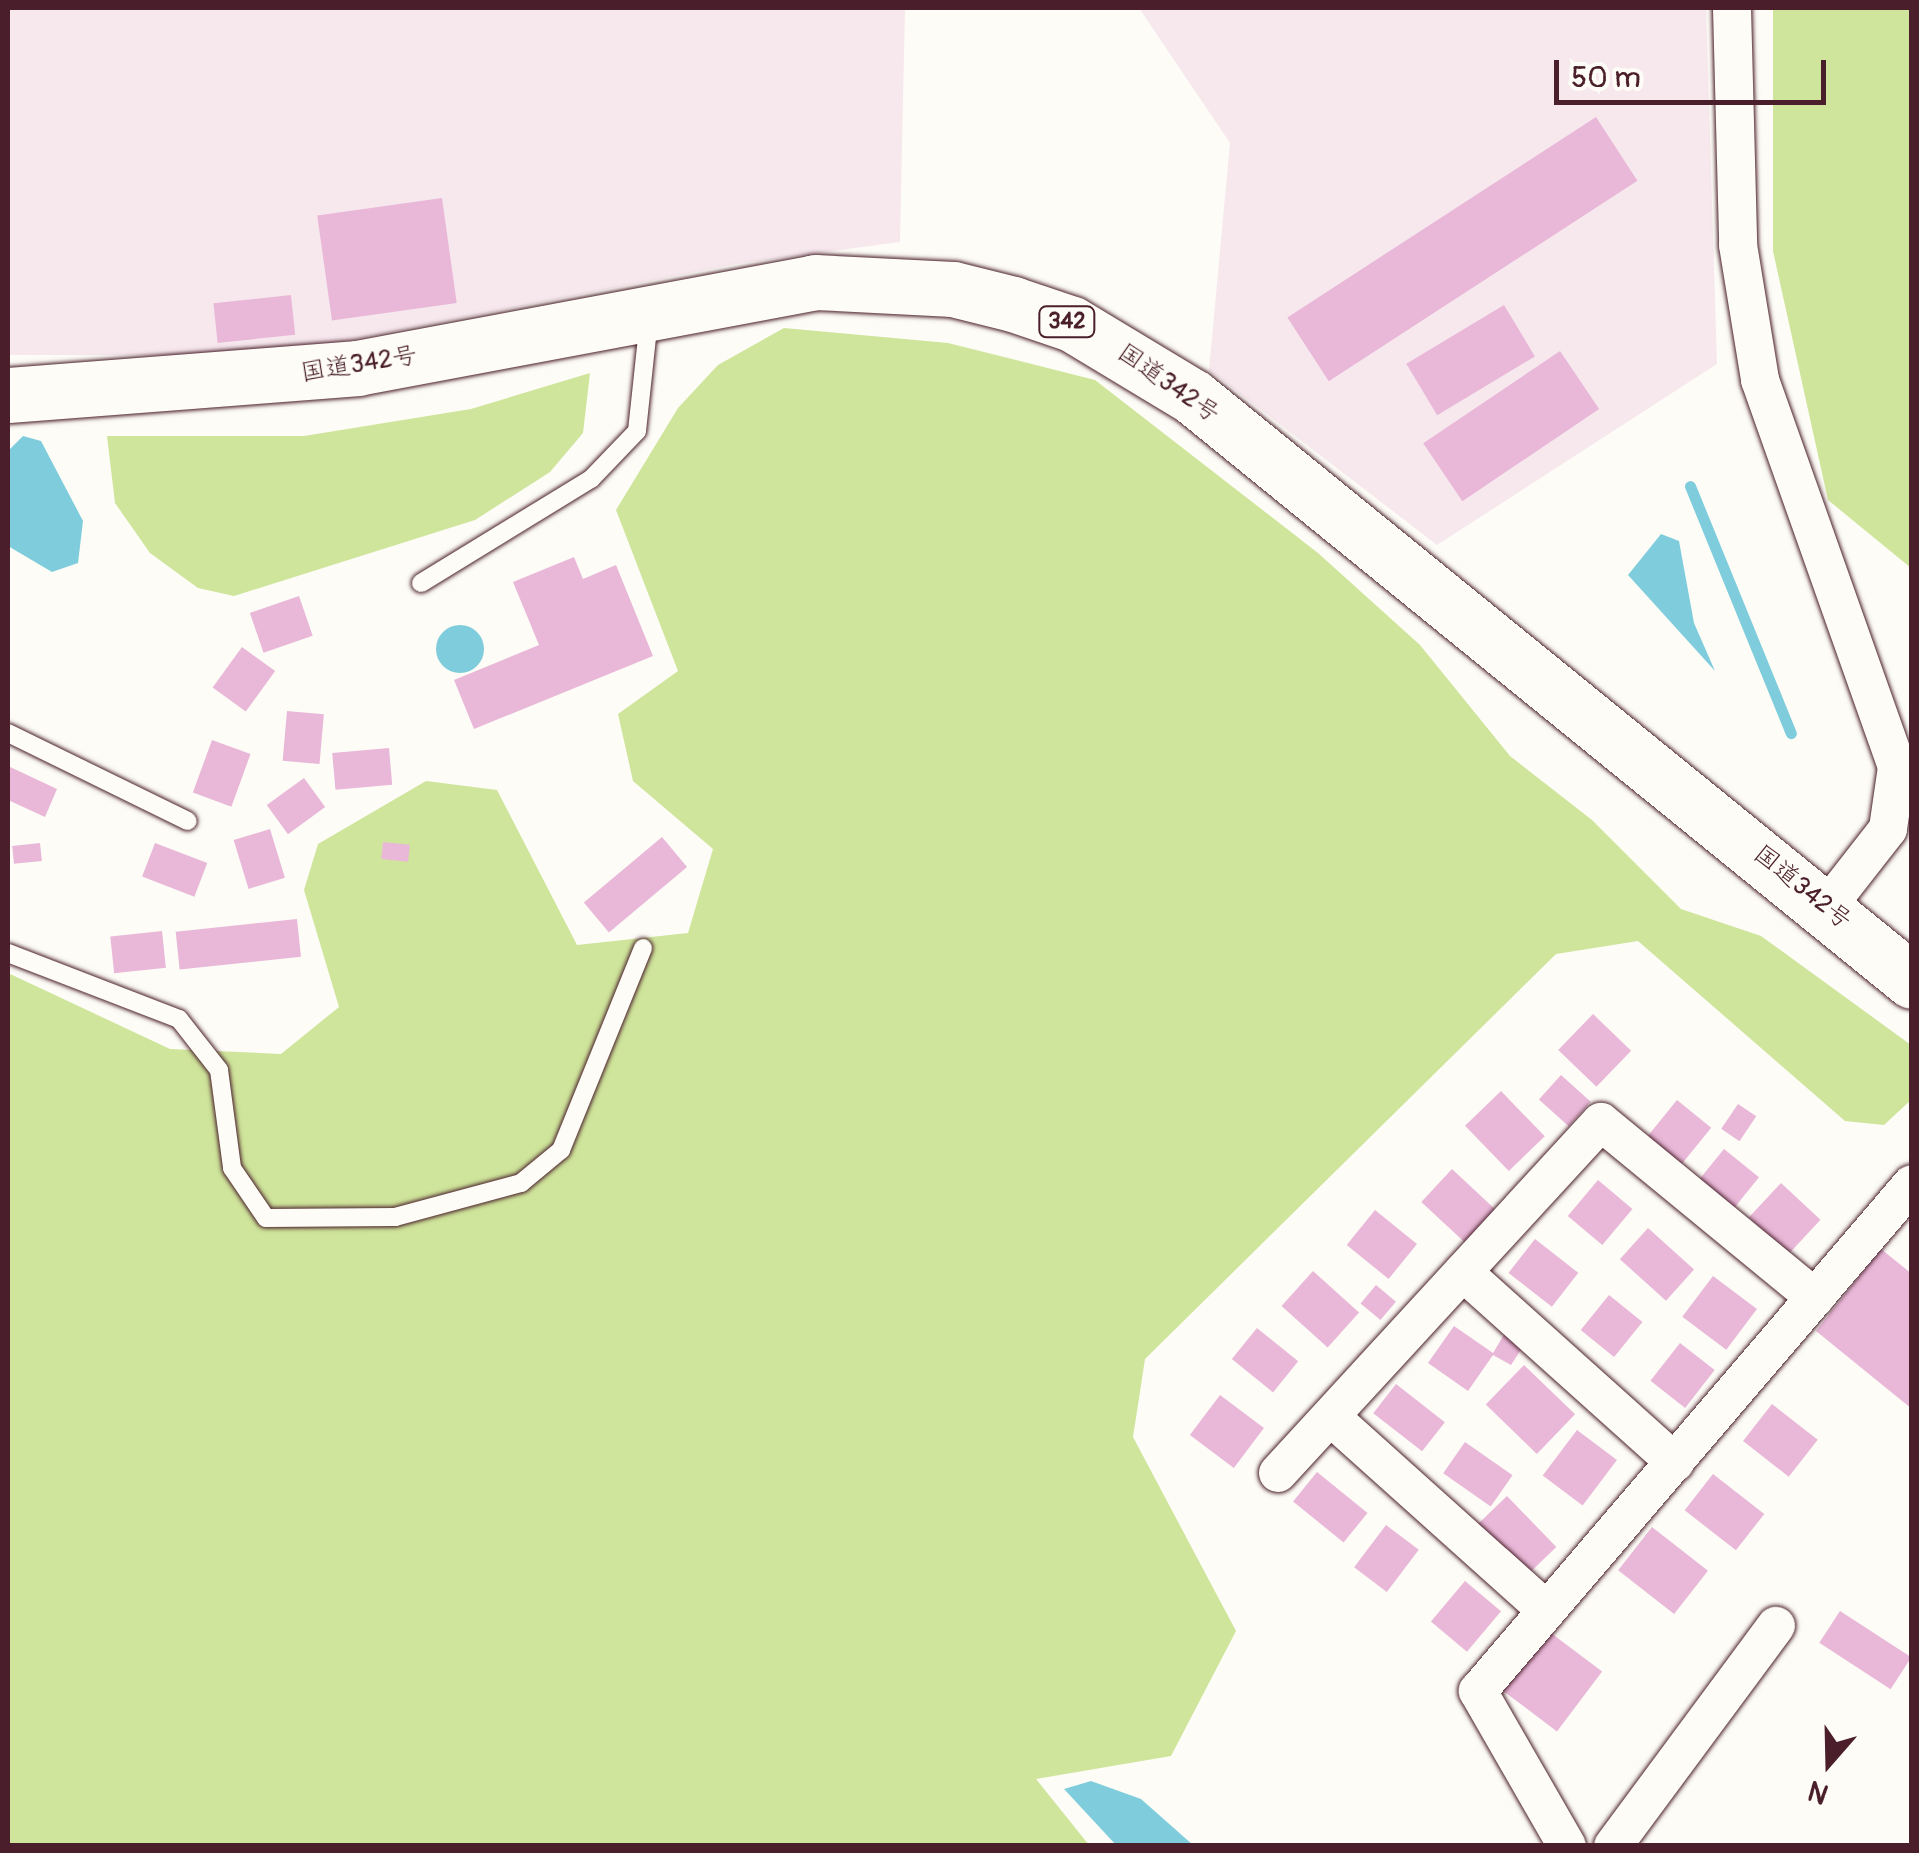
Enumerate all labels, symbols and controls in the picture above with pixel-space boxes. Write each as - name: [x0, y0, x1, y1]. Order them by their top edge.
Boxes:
- scale bar: [1559, 40, 1832, 102]
- text: 50 m: [1571, 59, 1641, 96]
- road number: 342: [1037, 305, 1097, 339]
- street label: 国道342号: [1111, 338, 1225, 430]
- street label: 国道342号: [299, 341, 419, 389]
- street label: 国道342号: [1747, 839, 1857, 937]
- north arrow: [1779, 1713, 1879, 1813]
- text: N: [1804, 1772, 1833, 1811]

